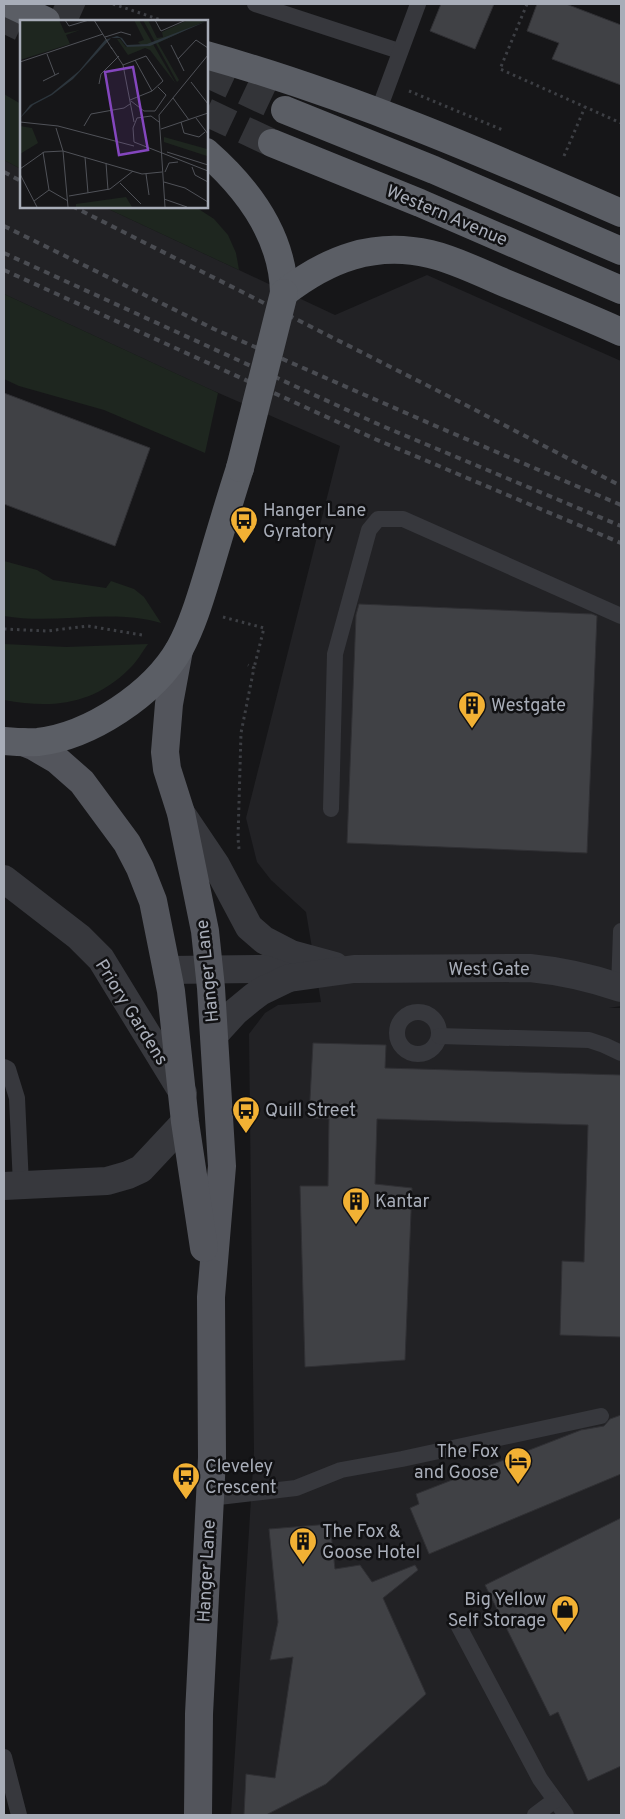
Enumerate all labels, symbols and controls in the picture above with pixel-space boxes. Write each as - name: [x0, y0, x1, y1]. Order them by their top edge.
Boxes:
- inset map: [20, 20, 208, 208]
- street label: Western Avenue: [382, 180, 511, 252]
- place label: Hanger Lane Gyratory: [263, 500, 366, 544]
- bus stop icon: Hanger Lane Gyratory: [229, 505, 259, 544]
- building icon: Westgate: [457, 690, 487, 729]
- place label: Westgate: [491, 695, 566, 718]
- street label: Hanger Lane: [192, 918, 225, 1023]
- street label: Priory Gardens: [89, 955, 173, 1070]
- street label: West Gate: [448, 959, 530, 982]
- bus stop icon: Quill Street: [231, 1095, 261, 1134]
- place label: Quill Street: [265, 1100, 356, 1123]
- building icon: Kantar: [341, 1186, 371, 1225]
- place label: Kantar: [375, 1191, 430, 1214]
- place label: The Fox and Goose: [414, 1441, 499, 1485]
- hotel icon: The Fox and Goose: [503, 1446, 533, 1485]
- place label: Cleveley Crescent: [205, 1456, 277, 1500]
- bus stop icon: Cleveley Crescent: [171, 1461, 201, 1500]
- street label: Hanger Lane: [193, 1519, 222, 1623]
- place label: The Fox & Goose Hotel: [322, 1521, 420, 1565]
- building icon: The Fox & Goose Hotel: [288, 1526, 318, 1565]
- place label: Big Yellow Self Storage: [448, 1589, 546, 1633]
- shop icon: Big Yellow Self Storage: [550, 1594, 580, 1633]

